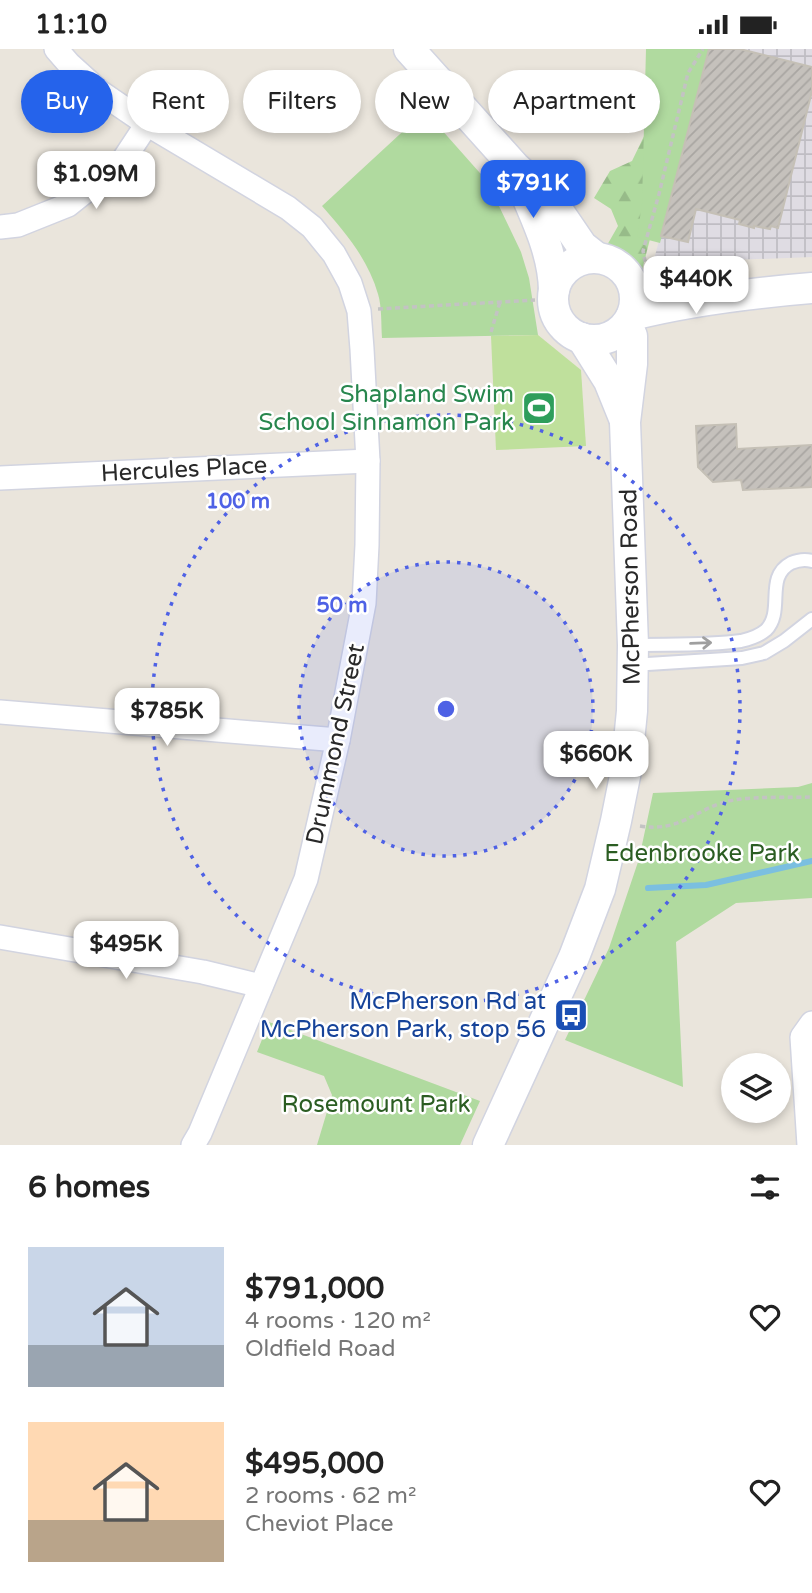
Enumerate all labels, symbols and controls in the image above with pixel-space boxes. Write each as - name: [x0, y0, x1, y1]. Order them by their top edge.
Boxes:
- text: 11:10: [35, 9, 107, 40]
- chip: Buy: [21, 70, 113, 133]
- chip: Rent: [127, 70, 229, 133]
- chip: Filters: [243, 70, 361, 133]
- chip: New: [375, 70, 474, 133]
- chip: Apartment: [488, 70, 660, 133]
- pin: $1.09M: [39, 151, 153, 211]
- text: $1.09M: [53, 160, 139, 188]
- pin: $791K: [484, 160, 582, 220]
- text: $791K: [497, 169, 569, 197]
- pin: $440K: [647, 257, 745, 316]
- text: $440K: [660, 265, 732, 293]
- place label: Shapland Swim School Sinnamon Park: [258, 380, 514, 437]
- sports icon: Shapland Swim School Sinnamon Park: [520, 389, 558, 427]
- street label: Hercules Place: [100, 451, 268, 488]
- text: 100 m: [206, 489, 270, 514]
- street label: McPherson Road: [614, 489, 647, 685]
- text: 50 m: [316, 593, 368, 618]
- one-way arrow: [689, 636, 712, 650]
- street label: Drummond Street: [300, 641, 371, 847]
- pin: $785K: [118, 689, 216, 748]
- text: $785K: [131, 697, 203, 725]
- centre of rings: [434, 697, 458, 721]
- pin: $660K: [547, 731, 645, 791]
- text: $660K: [560, 740, 632, 768]
- park label: Edenbrooke Park: [604, 839, 800, 868]
- pin: $495K: [77, 921, 175, 981]
- text: $495K: [90, 930, 162, 958]
- place label: McPherson Rd at McPherson Park, stop 56: [260, 987, 546, 1044]
- bus stop icon: McPherson Rd at McPherson Park, stop 56: [552, 996, 590, 1034]
- map controls: [721, 1053, 791, 1123]
- button: layers: [721, 1053, 791, 1123]
- park label: Rosemount Park: [281, 1090, 471, 1119]
- icon: filters: [746, 1168, 784, 1206]
- text: 6 homes: [28, 1169, 150, 1206]
- text: $791,000: [245, 1270, 384, 1307]
- icon: home: [84, 1275, 168, 1359]
- icon: heart: [746, 1298, 784, 1336]
- text: 4 rooms · 120 m²: [245, 1307, 431, 1335]
- text: Oldfield Road: [245, 1335, 395, 1363]
- text: $495,000: [245, 1445, 384, 1482]
- icon: home: [84, 1450, 168, 1534]
- icon: heart: [746, 1473, 784, 1511]
- text: 2 rooms · 62 m²: [245, 1482, 416, 1510]
- text: Cheviot Place: [245, 1510, 394, 1538]

